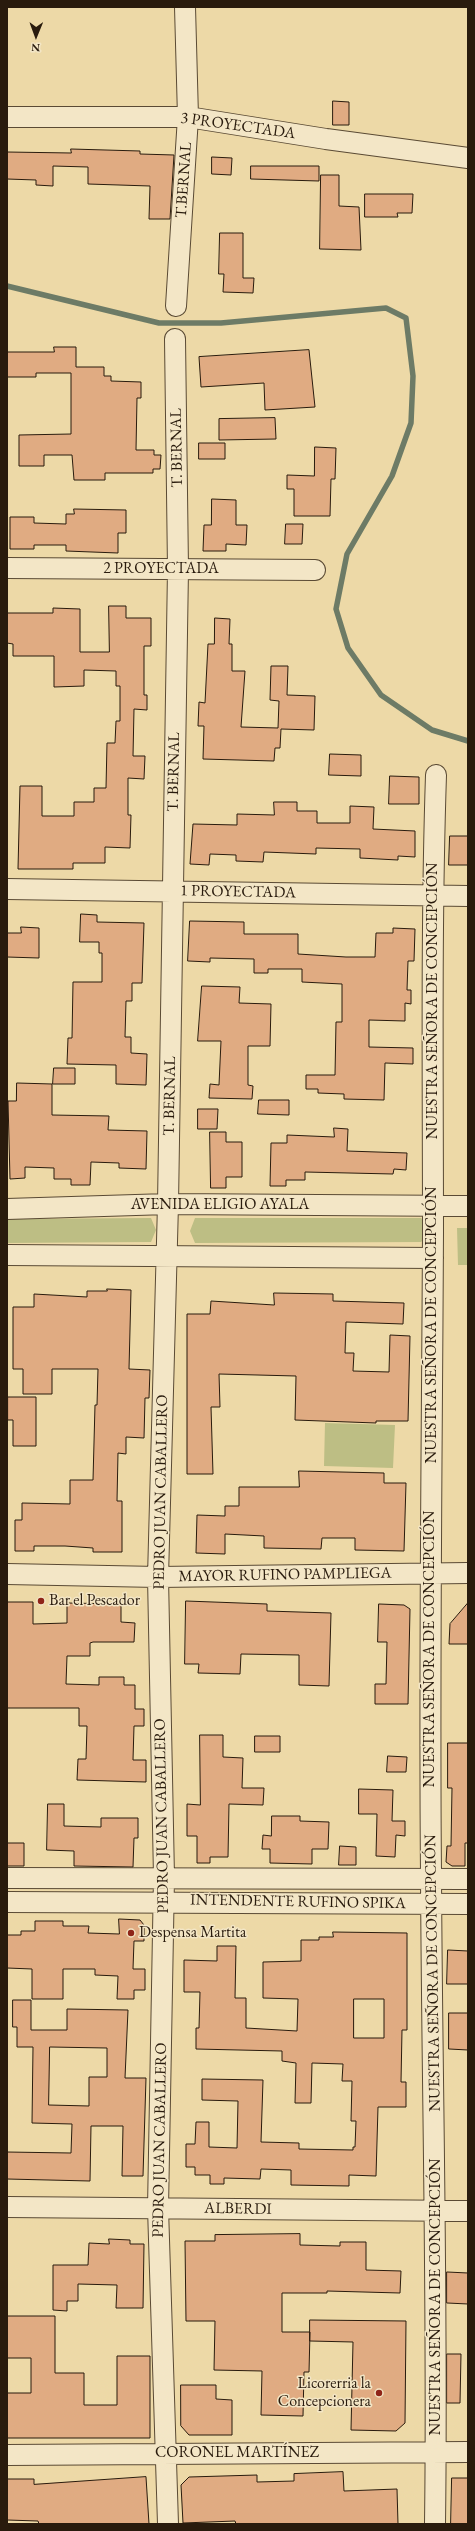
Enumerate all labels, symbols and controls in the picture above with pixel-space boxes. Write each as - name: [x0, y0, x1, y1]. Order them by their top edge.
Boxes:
- north arrow: [16, 16, 56, 56]
- text: N: [31, 41, 40, 55]
- street label: 3 PROYECTADA: [179, 108, 297, 144]
- street label: T.BERNAL: [172, 141, 196, 219]
- street label: T. BERNAL: [167, 408, 187, 488]
- street label: 2 PROYECTADA: [103, 559, 219, 579]
- street label: T. BERNAL: [164, 732, 184, 812]
- street label: NUESTRA SEÑORA DE CONCEPCIÓN: [423, 862, 443, 1140]
- street label: 1 PROYECTADA: [180, 881, 296, 903]
- street label: T. BERNAL: [160, 1056, 180, 1136]
- street label: NUESTRA SEÑORA DE CONCEPCIÓN: [422, 1186, 442, 1464]
- street label: AVENIDA ELIGIO AYALA: [131, 1195, 309, 1215]
- street label: PEDRO JUAN CABALLERO: [150, 1394, 172, 1590]
- street label: NUESTRA SEÑORA DE CONCEPCIÓN: [420, 1510, 440, 1788]
- street label: MAYOR RUFINO PAMPLIEGA: [178, 1564, 392, 1586]
- place label: Bar el Pescador: [49, 1591, 140, 1611]
- marker: Bar el Pescador: [36, 1596, 46, 1606]
- street label: PEDRO JUAN CABALLERO: [151, 1718, 173, 1914]
- street label: NUESTRA SEÑORA DE CONCEPCIÓN: [421, 1834, 445, 2112]
- street label: INTENDENTE RUFINO SPIKA: [190, 1891, 406, 1913]
- place label: Despensa Martita: [139, 1923, 246, 1943]
- marker: Despensa Martita: [126, 1928, 136, 1938]
- street label: PEDRO JUAN CABALLERO: [149, 2042, 171, 2238]
- street label: NUESTRA SEÑORA DE CONCEPCIÓN: [426, 2158, 446, 2436]
- street label: ALBERDI: [204, 2199, 272, 2219]
- place label: Licorerria la Concepcionera: [278, 2374, 371, 2412]
- marker: Licorerria la Concepcionera: [374, 2388, 384, 2398]
- street label: CORONEL MARTÍNEZ: [155, 2443, 319, 2463]

